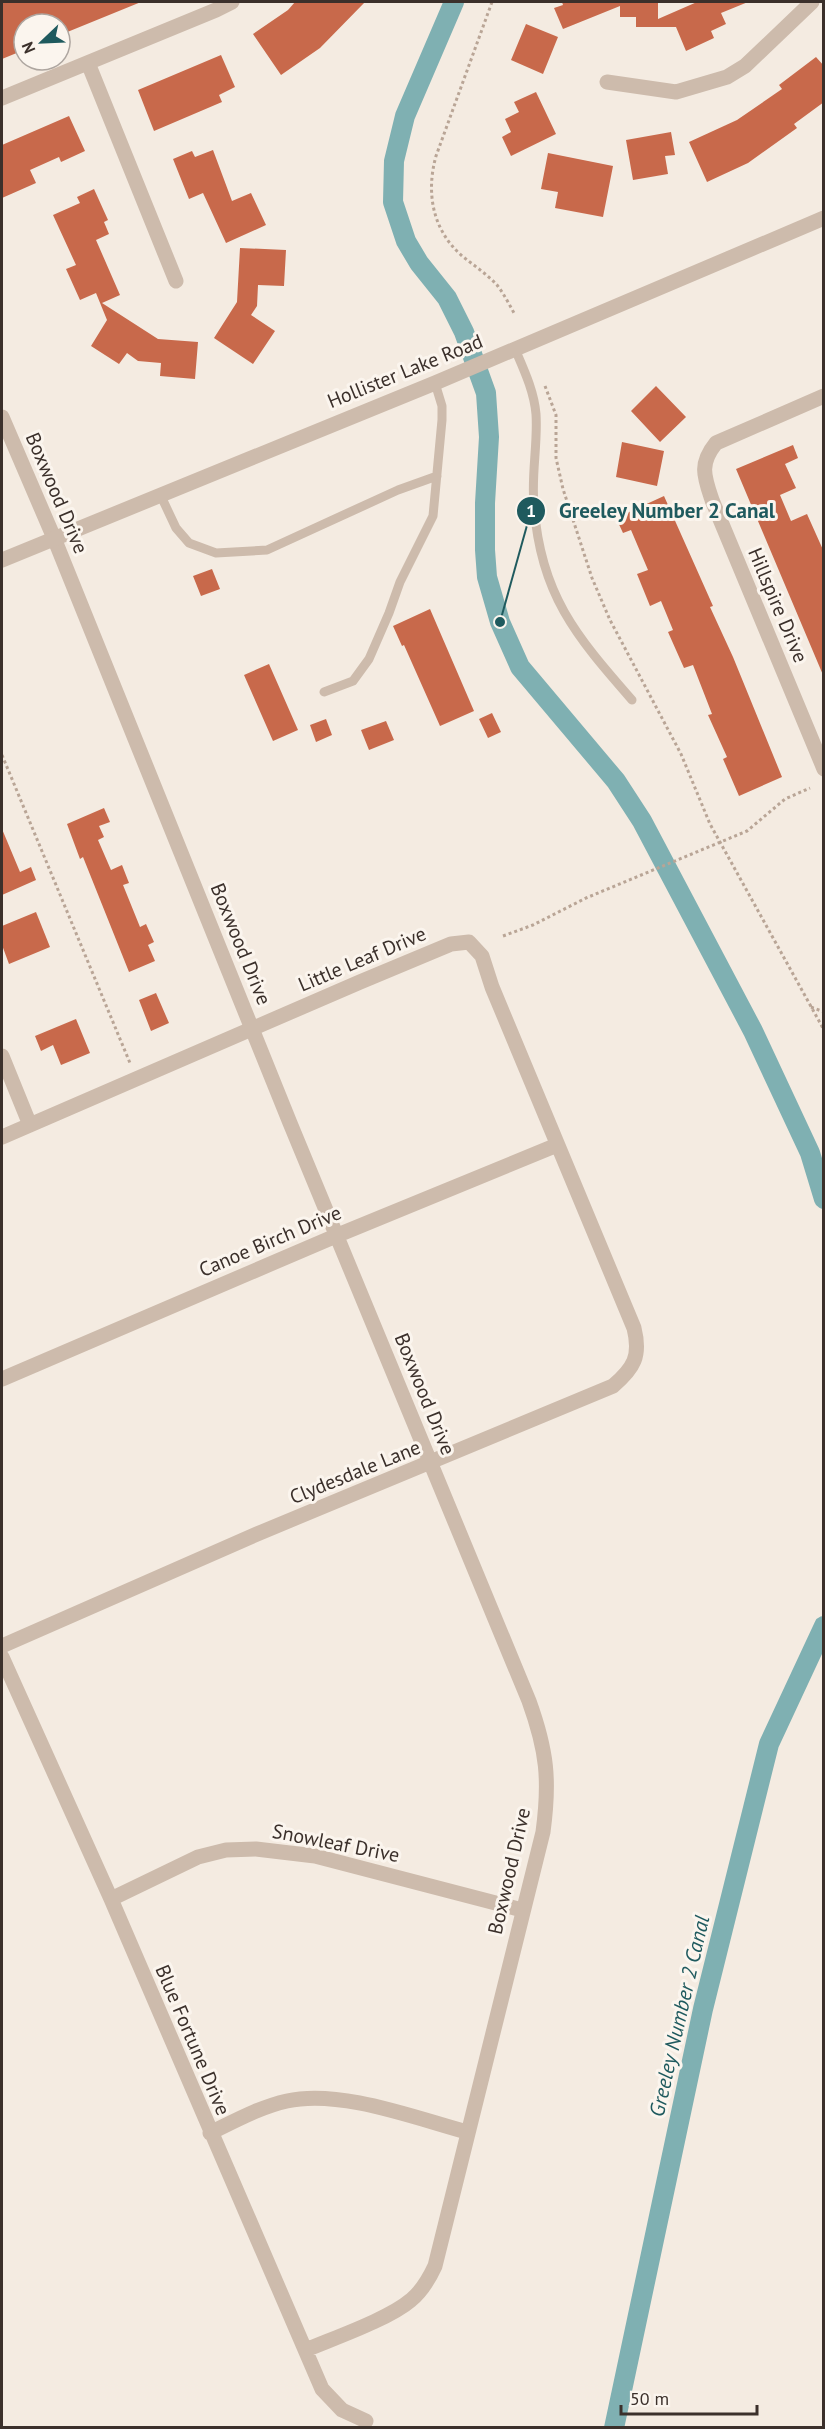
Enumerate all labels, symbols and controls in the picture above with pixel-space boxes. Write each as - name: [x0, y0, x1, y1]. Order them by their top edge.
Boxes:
- north arrow: [12, 12, 72, 72]
- text: N: [17, 39, 39, 57]
- street label: Hollister Lake Road: [323, 328, 487, 414]
- street label: Boxwood Drive: [20, 429, 94, 557]
- callout: Greeley Number 2 Canal: [516, 492, 787, 531]
- text: Greeley Number 2 Canal: [559, 497, 776, 524]
- text: 1: [526, 499, 536, 522]
- street label: Hillspire Drive: [742, 544, 814, 666]
- street label: Boxwood Drive: [205, 879, 277, 1009]
- street label: Little Leaf Drive: [294, 920, 430, 998]
- street label: Canoe Birch Drive: [195, 1199, 345, 1283]
- street label: Boxwood Drive: [389, 1329, 461, 1459]
- street label: Clydesdale Lane: [286, 1434, 424, 1510]
- street label: Boxwood Drive: [482, 1805, 536, 1937]
- street label: Snowleaf Drive: [270, 1818, 402, 1868]
- water label: Greeley Number 2 Canal: [643, 1912, 715, 2119]
- street label: Blue Fortune Drive: [150, 1961, 236, 2119]
- scale bar: [621, 2378, 758, 2416]
- text: 50 m: [630, 2387, 669, 2410]

